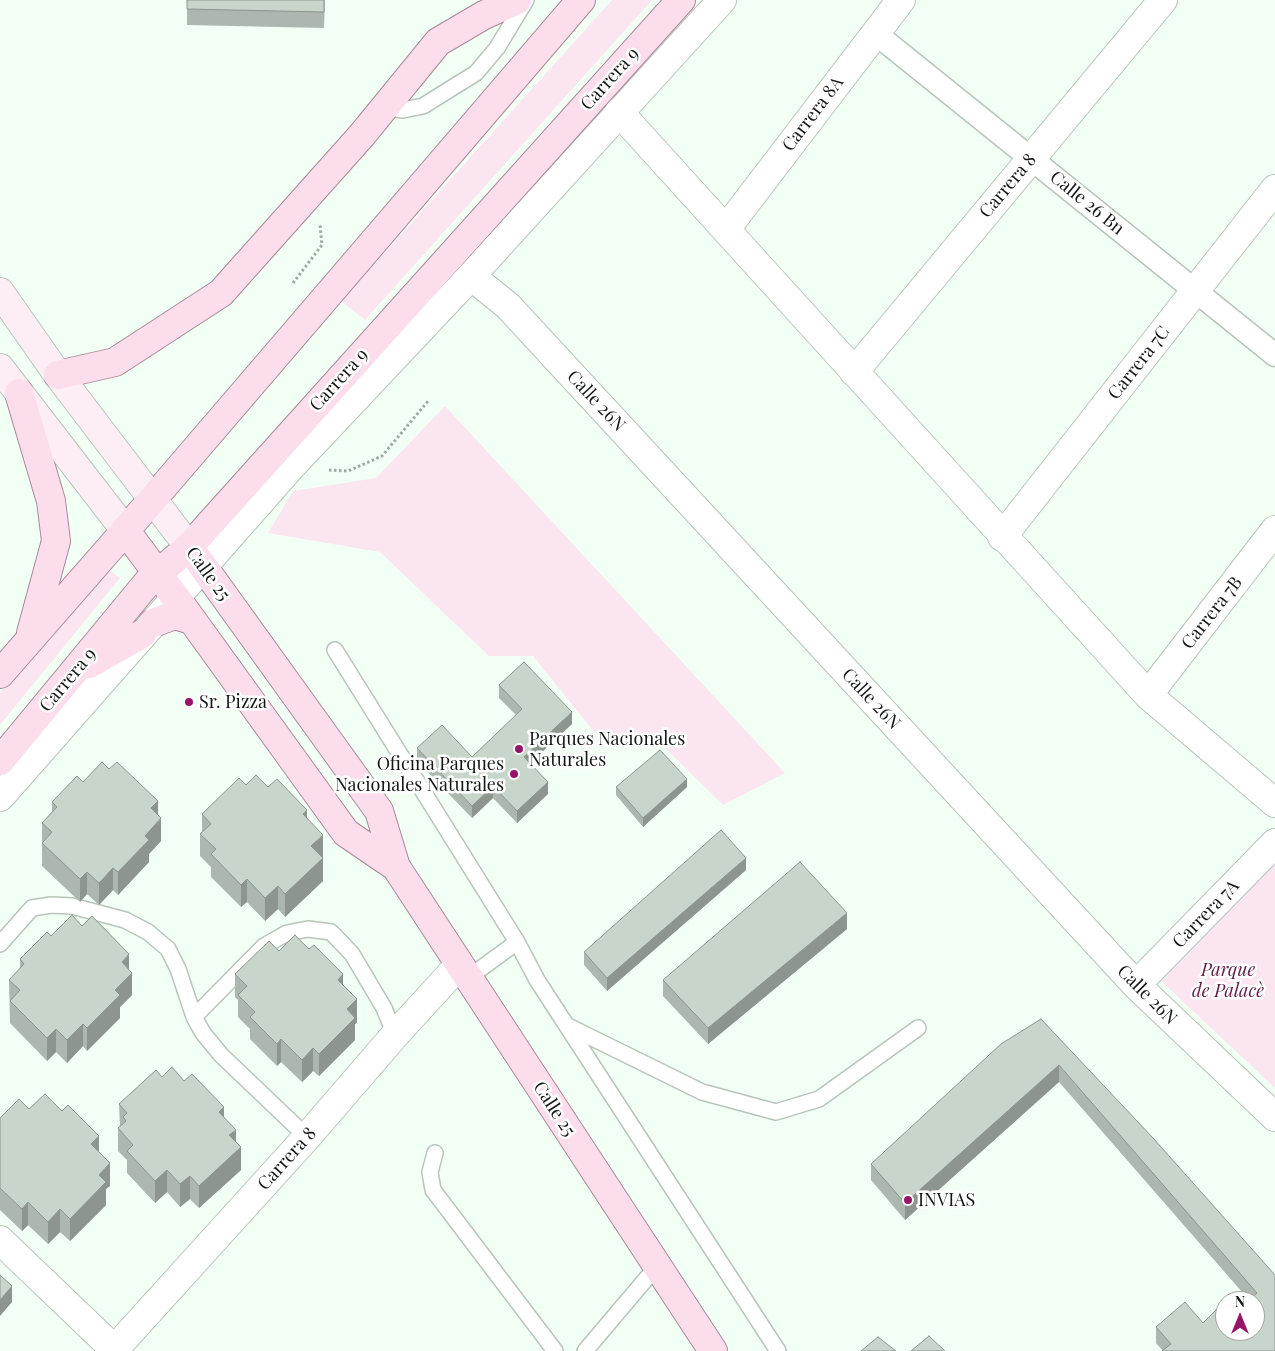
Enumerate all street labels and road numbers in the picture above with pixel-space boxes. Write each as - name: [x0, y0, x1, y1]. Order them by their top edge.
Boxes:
- street label: Carrera 9: [576, 43, 644, 115]
- street label: Carrera 8A: [778, 72, 848, 156]
- street label: Carrera 8: [975, 150, 1041, 222]
- street label: Calle 26 Bn: [1045, 166, 1129, 240]
- street label: Carrera 7C: [1104, 322, 1174, 404]
- street label: Carrera 9: [305, 344, 373, 416]
- street label: Calle 26N: [562, 366, 630, 436]
- street label: Calle 25: [181, 543, 235, 605]
- street label: Carrera 7B: [1177, 572, 1247, 654]
- street label: Carrera 9: [35, 644, 101, 716]
- street label: Calle 26N: [837, 664, 905, 734]
- street label: Carrera 7A: [1168, 875, 1244, 953]
- street label: Calle 26N: [1113, 961, 1181, 1029]
- street label: Calle 25: [528, 1077, 580, 1141]
- street label: Carrera 8: [253, 1123, 321, 1195]

